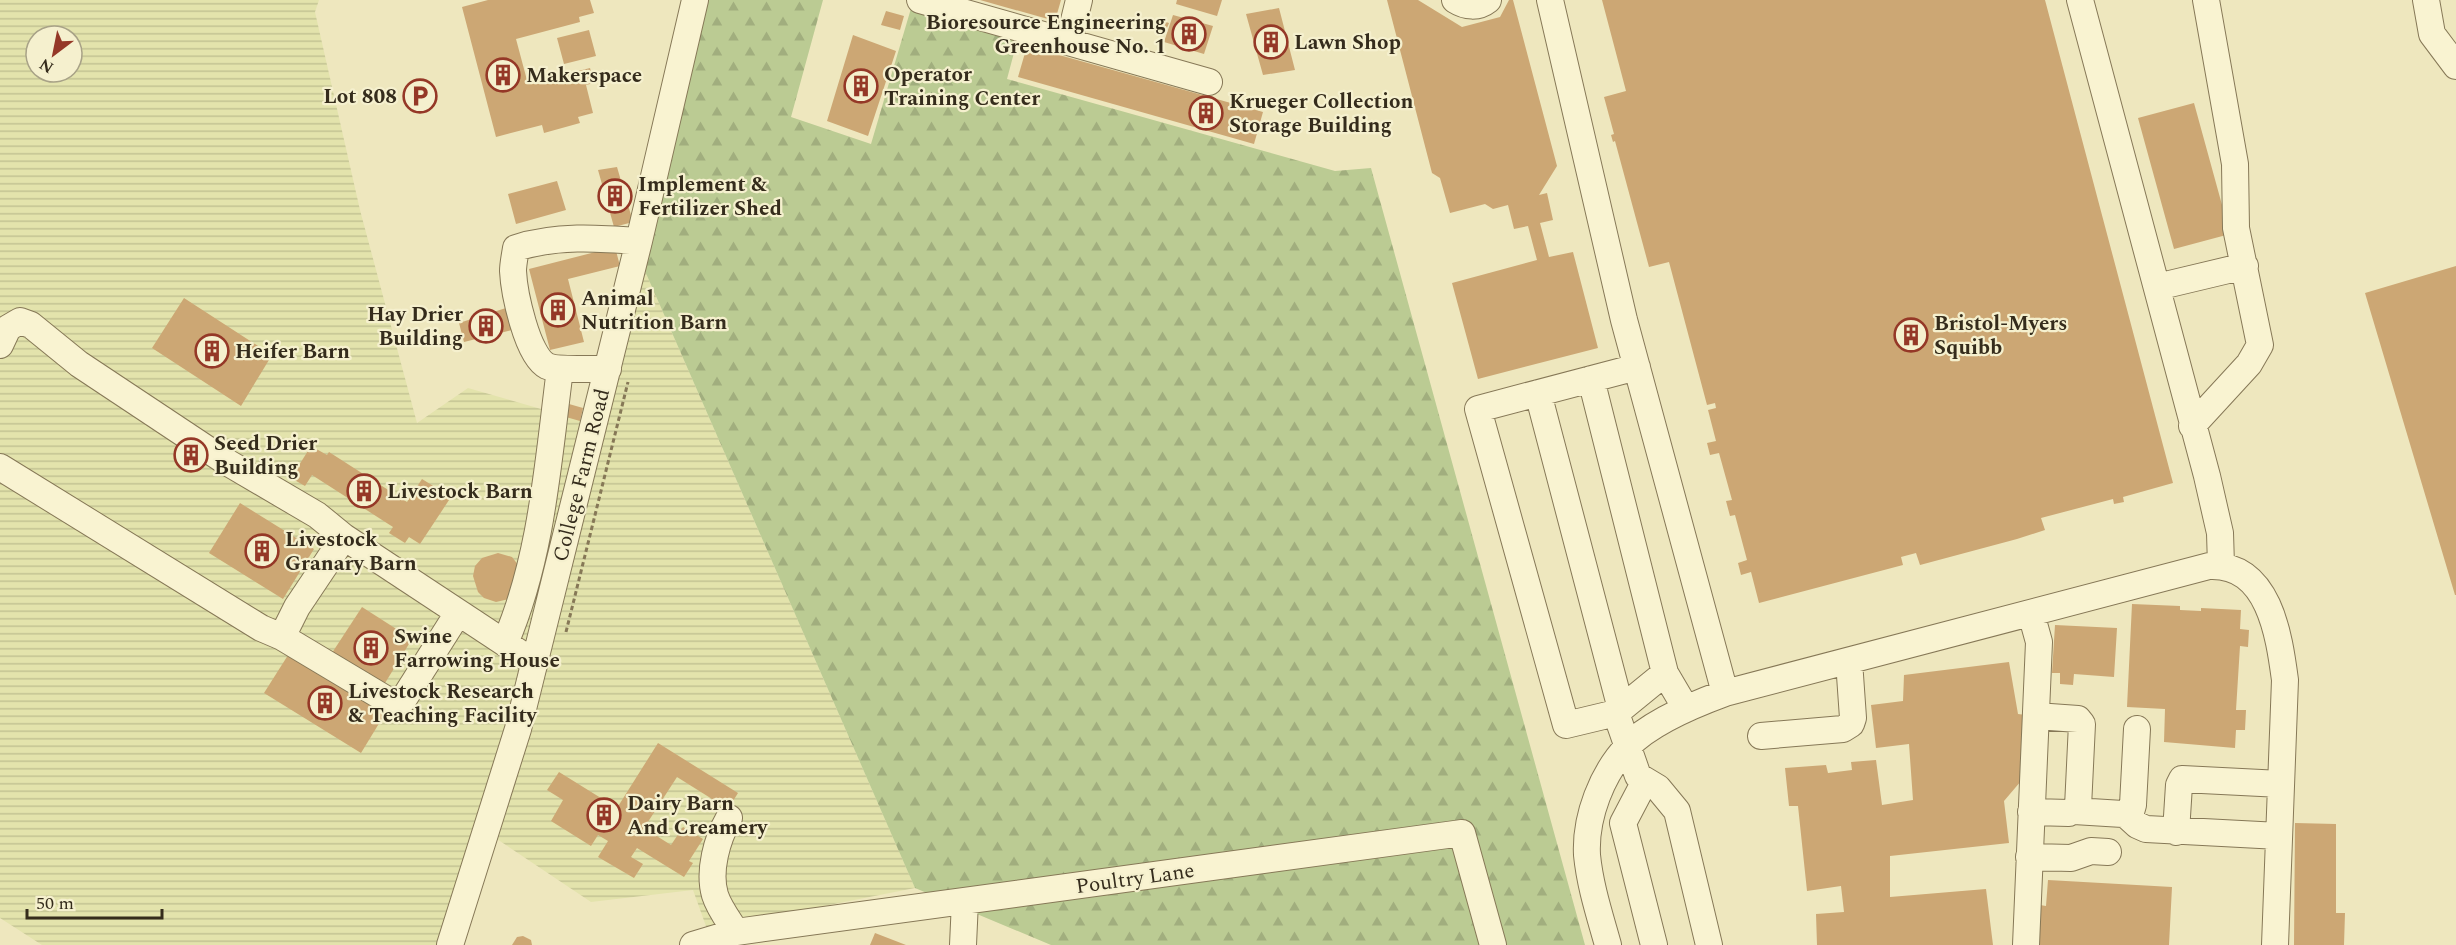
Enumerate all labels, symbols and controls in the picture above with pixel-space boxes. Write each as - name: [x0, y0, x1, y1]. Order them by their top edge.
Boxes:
- place label: Bioresource Engineering Greenhouse No. 1: [926, 7, 1166, 63]
- building icon: Bioresource Engineering Greenhouse No. 1: [1171, 16, 1207, 52]
- north arrow: [24, 24, 84, 84]
- building icon: Lawn Shop: [1253, 24, 1289, 60]
- place label: Lawn Shop: [1294, 27, 1401, 59]
- text: N: [35, 52, 58, 80]
- building icon: Makerspace: [485, 57, 521, 93]
- place label: Operator Training Center: [884, 59, 1040, 115]
- place label: Makerspace: [526, 60, 642, 92]
- building icon: Operator Training Center: [843, 68, 879, 104]
- parking icon: Lot 808: [402, 78, 438, 114]
- place label: Lot 808: [323, 81, 397, 113]
- place label: Krueger Collection Storage Building: [1229, 86, 1413, 142]
- building icon: Krueger Collection Storage Building: [1188, 95, 1224, 131]
- place label: Implement & Fertilizer Shed: [638, 169, 782, 225]
- building icon: Implement & Fertilizer Shed: [597, 178, 633, 214]
- place label: Animal Nutrition Barn: [581, 283, 727, 339]
- building icon: Animal Nutrition Barn: [540, 292, 576, 328]
- place label: Hay Drier Building: [367, 299, 463, 355]
- building icon: Hay Drier Building: [468, 308, 504, 344]
- place label: Bristol-Myers Squibb: [1934, 308, 2067, 364]
- building icon: Bristol-Myers Squibb: [1893, 317, 1929, 353]
- building icon: Heifer Barn: [194, 333, 230, 369]
- place label: Heifer Barn: [235, 336, 350, 368]
- street label: College Farm Road: [545, 385, 619, 565]
- place label: Seed Drier Building: [214, 428, 317, 484]
- building icon: Seed Drier Building: [173, 437, 209, 473]
- building icon: Livestock Barn: [346, 473, 382, 509]
- place label: Livestock Barn: [387, 476, 533, 508]
- place label: Livestock Granary Barn: [285, 524, 417, 580]
- building icon: Livestock Granary Barn: [244, 533, 280, 569]
- place label: Swine Farrowing House: [394, 621, 560, 677]
- building icon: Swine Farrowing House: [353, 630, 389, 666]
- place label: Livestock Research & Teaching Facility: [348, 676, 538, 732]
- building icon: Livestock Research & Teaching Facility: [307, 685, 343, 721]
- place label: Dairy Barn And Creamery: [627, 788, 768, 844]
- building icon: Dairy Barn And Creamery: [586, 797, 622, 833]
- street label: Poultry Lane: [1074, 855, 1197, 903]
- scale bar: [27, 882, 162, 920]
- text: 50 m: [36, 890, 74, 917]

